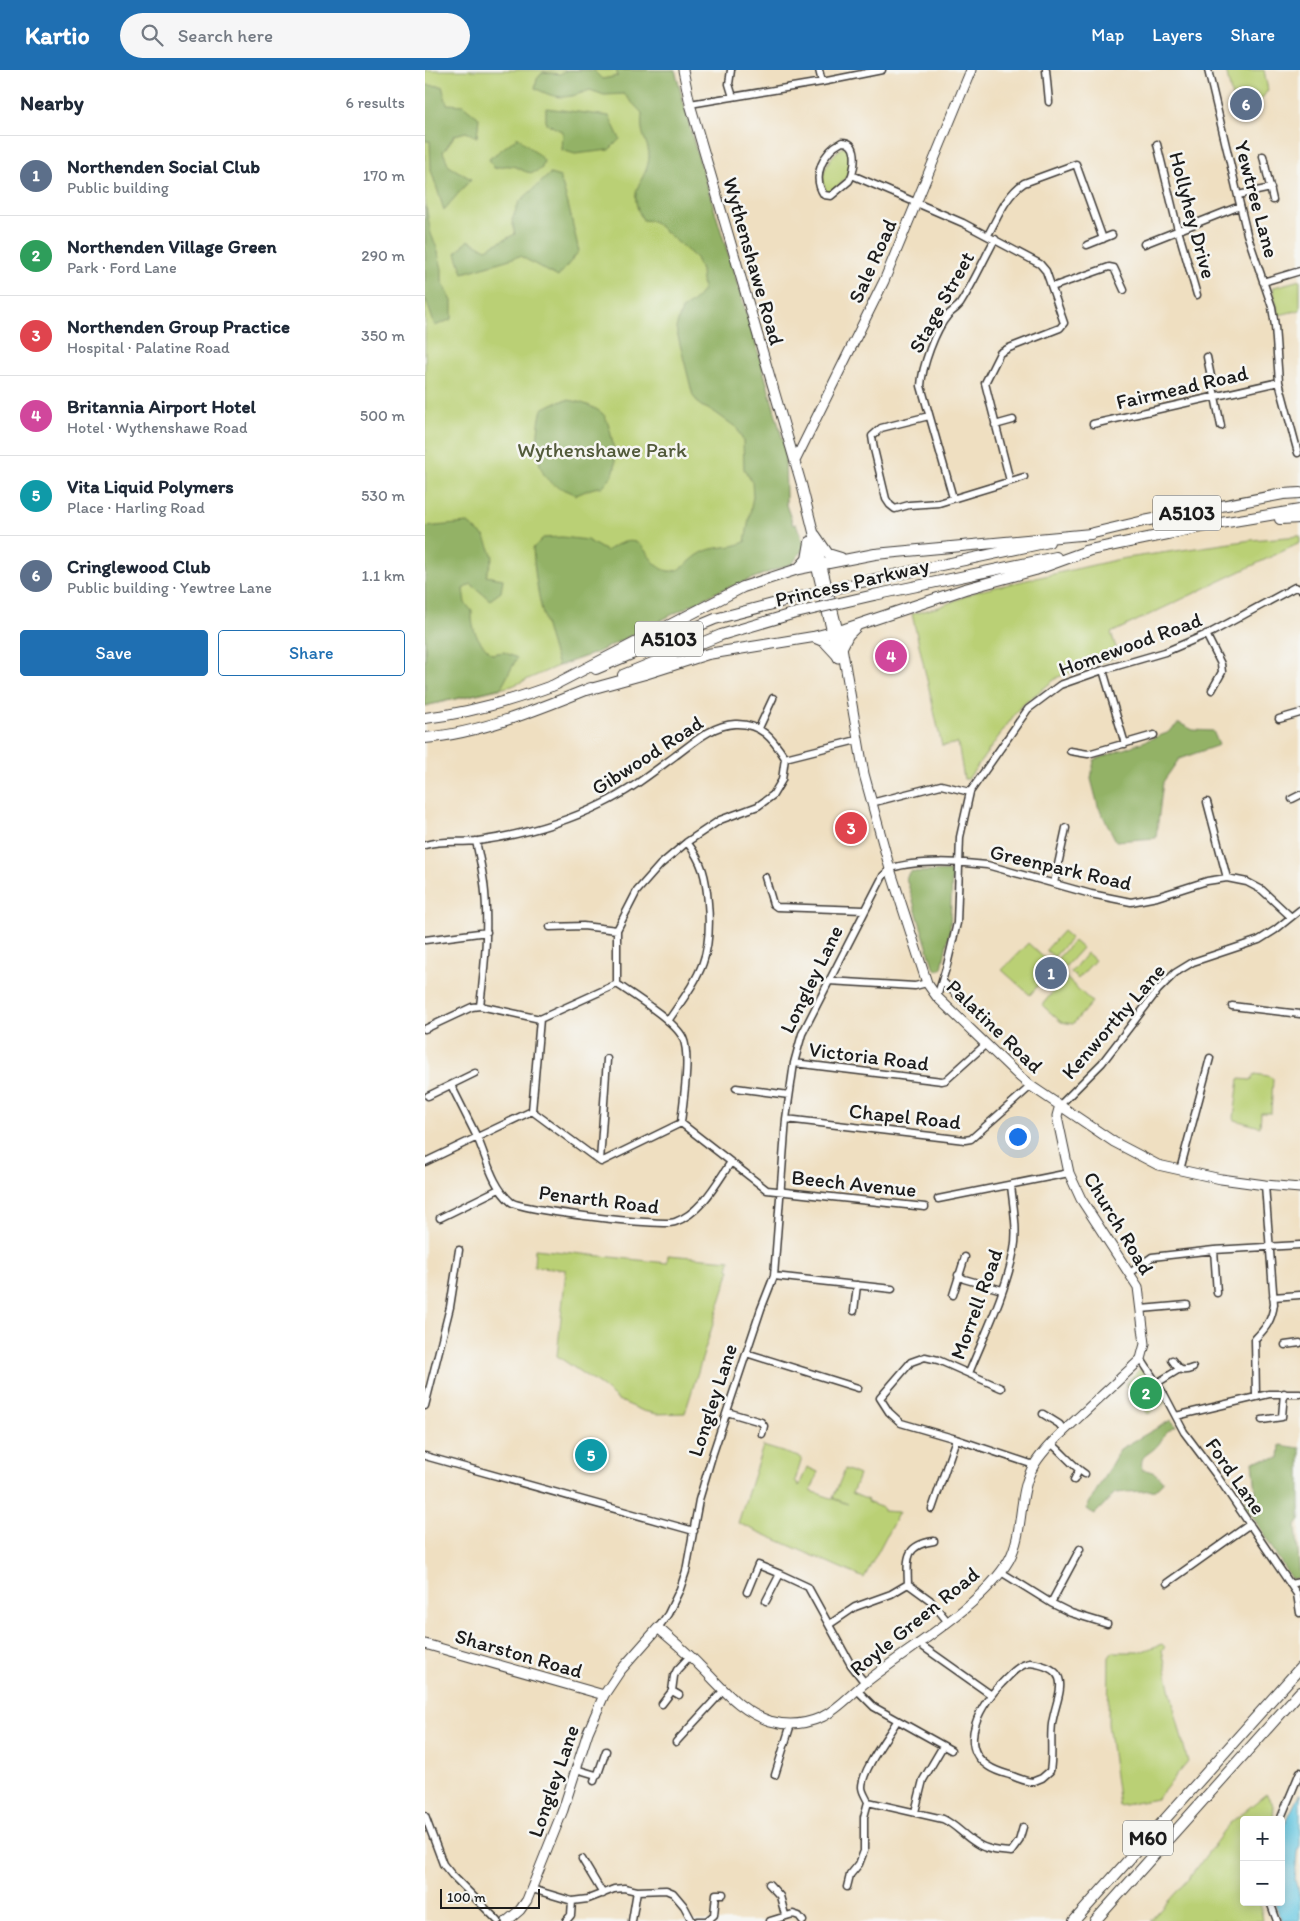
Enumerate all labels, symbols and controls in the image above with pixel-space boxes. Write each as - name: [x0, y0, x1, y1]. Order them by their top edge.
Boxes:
- search box: [120, 13, 470, 58]
- text: Kartio: [25, 21, 90, 50]
- icon: search: [138, 21, 166, 49]
- text: Search here: [178, 24, 273, 47]
- text: Map: [1091, 24, 1124, 46]
- text: Layers: [1152, 24, 1202, 46]
- text: Share: [1230, 24, 1275, 46]
- pin: 6: [1230, 85, 1262, 123]
- text: Nearby: [20, 90, 84, 115]
- text: 6 results: [345, 93, 405, 112]
- street label: Yewtree Lane: [1229, 137, 1285, 261]
- street label: Hollyhey Drive: [1164, 149, 1222, 281]
- text: Northenden Social Club: [67, 155, 260, 178]
- text: 1: [32, 166, 40, 185]
- text: 170 m: [363, 166, 405, 185]
- street label: Wythenshawe Road: [718, 174, 790, 348]
- text: Public building: [67, 178, 169, 197]
- street label: Sale Road: [842, 215, 902, 307]
- text: Northenden Village Green: [67, 235, 277, 258]
- text: 2: [32, 246, 40, 265]
- text: 290 m: [361, 246, 405, 265]
- street label: Stage Street: [903, 247, 979, 357]
- text: Park · Ford Lane: [67, 258, 177, 277]
- text: Northenden Group Practice: [67, 315, 290, 338]
- text: 3: [32, 326, 40, 345]
- text: 350 m: [361, 326, 405, 345]
- text: Hospital · Palatine Road: [67, 338, 230, 357]
- street label: Fairmead Road: [1114, 360, 1251, 414]
- text: Britannia Airport Hotel: [67, 395, 256, 418]
- text: 4: [31, 406, 41, 425]
- text: 500 m: [360, 406, 405, 425]
- text: Hotel · Wythenshawe Road: [67, 418, 247, 437]
- park label: Wythenshawe Park: [517, 437, 687, 462]
- text: Vita Liquid Polymers: [67, 475, 234, 498]
- text: 5: [32, 486, 40, 505]
- text: 530 m: [361, 486, 405, 505]
- road number: A5103: [1153, 496, 1221, 530]
- text: Place · Harling Road: [67, 498, 205, 517]
- street label: Princess Parkway: [773, 552, 932, 612]
- text: Cringlewood Club: [67, 555, 211, 578]
- text: 6: [32, 566, 40, 585]
- text: 1.1 km: [361, 566, 405, 585]
- text: Public building · Yewtree Lane: [67, 578, 272, 597]
- street label: Homewood Road: [1055, 606, 1205, 682]
- road number: A5103: [635, 622, 703, 656]
- button: Save: [20, 630, 208, 676]
- button: Share: [218, 630, 405, 676]
- pin: 4: [875, 637, 907, 675]
- street label: Gibwood Road: [587, 709, 708, 800]
- pin: 3: [835, 809, 867, 847]
- street label: Greenpark Road: [988, 839, 1135, 896]
- street label: Longley Lane: [774, 921, 848, 1037]
- pin: 1: [1035, 954, 1067, 992]
- street label: Kenworthy Lane: [1056, 958, 1170, 1084]
- street label: Palatine Road: [942, 974, 1049, 1078]
- street label: Victoria Road: [807, 1036, 931, 1076]
- street label: Chapel Road: [848, 1098, 963, 1134]
- your location: [1005, 1124, 1031, 1150]
- street label: Beech Avenue: [790, 1164, 918, 1202]
- street label: Church Road: [1078, 1167, 1160, 1279]
- street label: Penarth Road: [537, 1179, 661, 1219]
- street label: Morrell Road: [944, 1245, 1008, 1363]
- street label: Longley Lane: [682, 1340, 742, 1460]
- pin: 2: [1130, 1374, 1162, 1412]
- street label: Ford Lane: [1200, 1433, 1272, 1519]
- pin: 5: [575, 1436, 607, 1474]
- street label: Royle Green Road: [844, 1561, 984, 1681]
- street label: Sharston Road: [452, 1623, 586, 1683]
- street label: Longley Lane: [522, 1722, 584, 1840]
- map controls: [1240, 1816, 1285, 1906]
- button: +: [1240, 1816, 1285, 1861]
- road number: M60: [1123, 1820, 1173, 1856]
- button: −: [1240, 1861, 1285, 1906]
- scale bar: [440, 1886, 540, 1909]
- text: 100 m: [447, 1889, 486, 1906]

